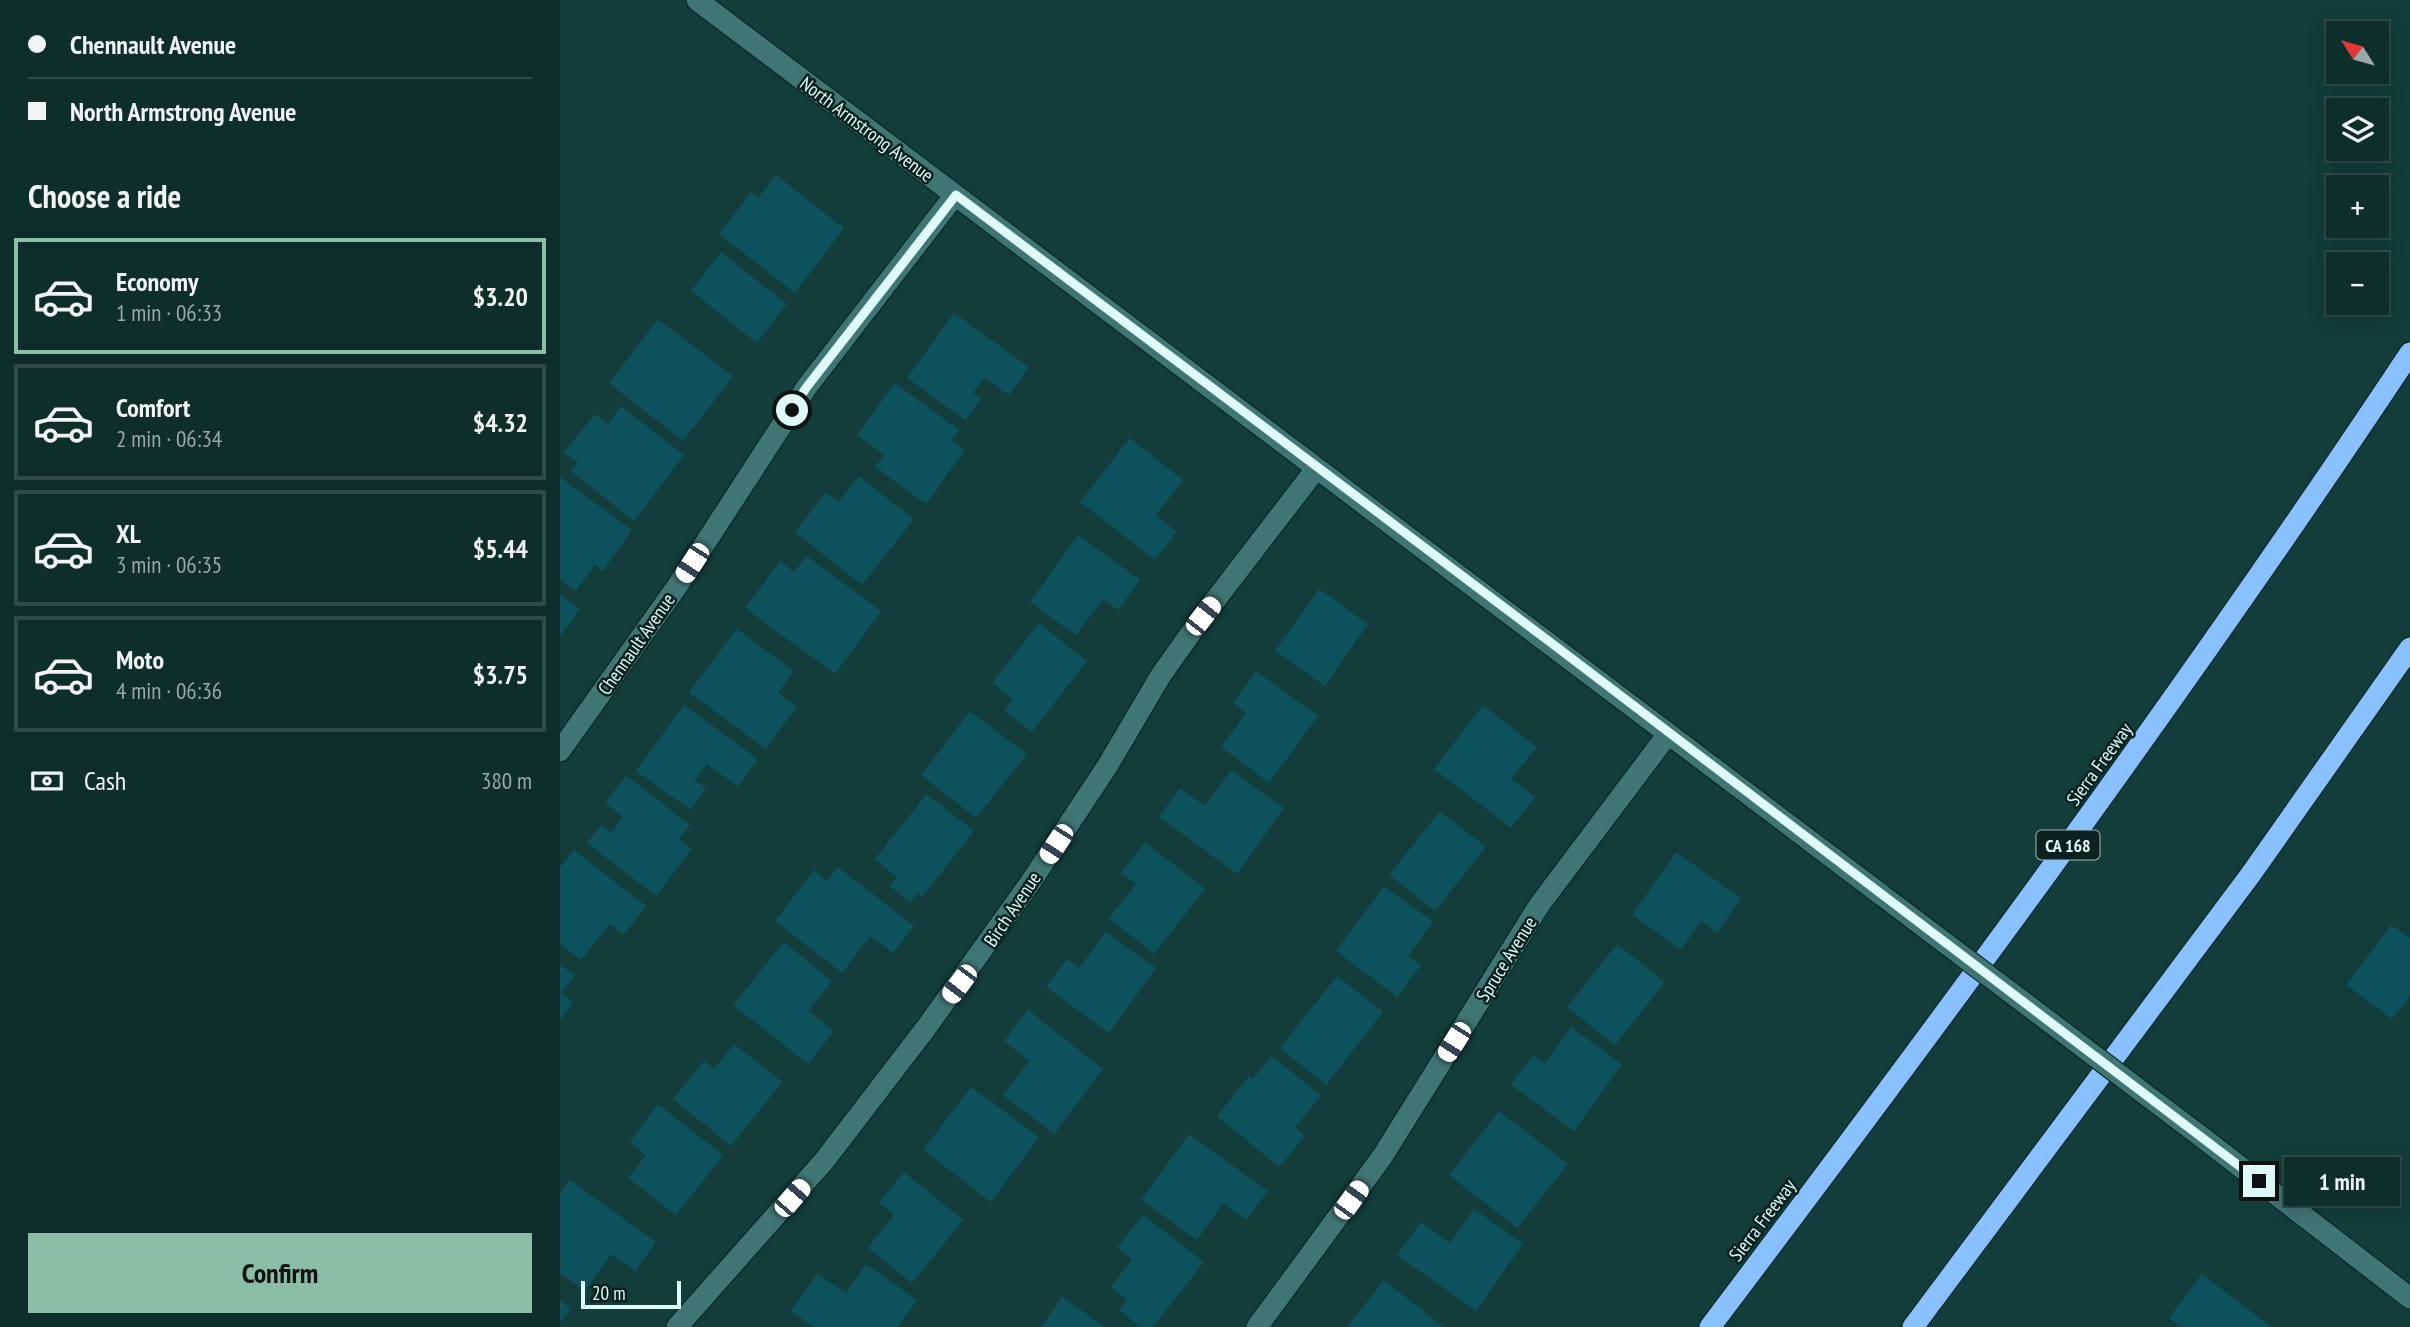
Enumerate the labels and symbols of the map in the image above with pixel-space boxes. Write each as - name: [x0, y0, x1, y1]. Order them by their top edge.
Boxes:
- north arrow: [2326, 21, 2389, 84]
- street label: North Armstrong Avenue: [796, 71, 939, 187]
- route start: [776, 394, 808, 426]
- car: [672, 540, 713, 586]
- street label: Chennault Avenue: [592, 588, 680, 699]
- car: [1182, 593, 1225, 639]
- street label: Sierra Freeway: [2061, 717, 2138, 810]
- car: [1036, 821, 1077, 867]
- road number: CA 168: [2036, 830, 2100, 860]
- street label: Birch Avenue: [978, 867, 1046, 951]
- street label: Spruce Avenue: [1470, 912, 1542, 1006]
- car: [938, 961, 981, 1007]
- car: [1434, 1019, 1475, 1065]
- callout: 1 min: [2284, 1156, 2399, 1206]
- route end: [2243, 1165, 2275, 1197]
- street label: Sierra Freeway: [1723, 1174, 1801, 1266]
- car: [771, 1175, 814, 1221]
- car: [1331, 1177, 1372, 1223]
- scale bar: [581, 1278, 681, 1310]

